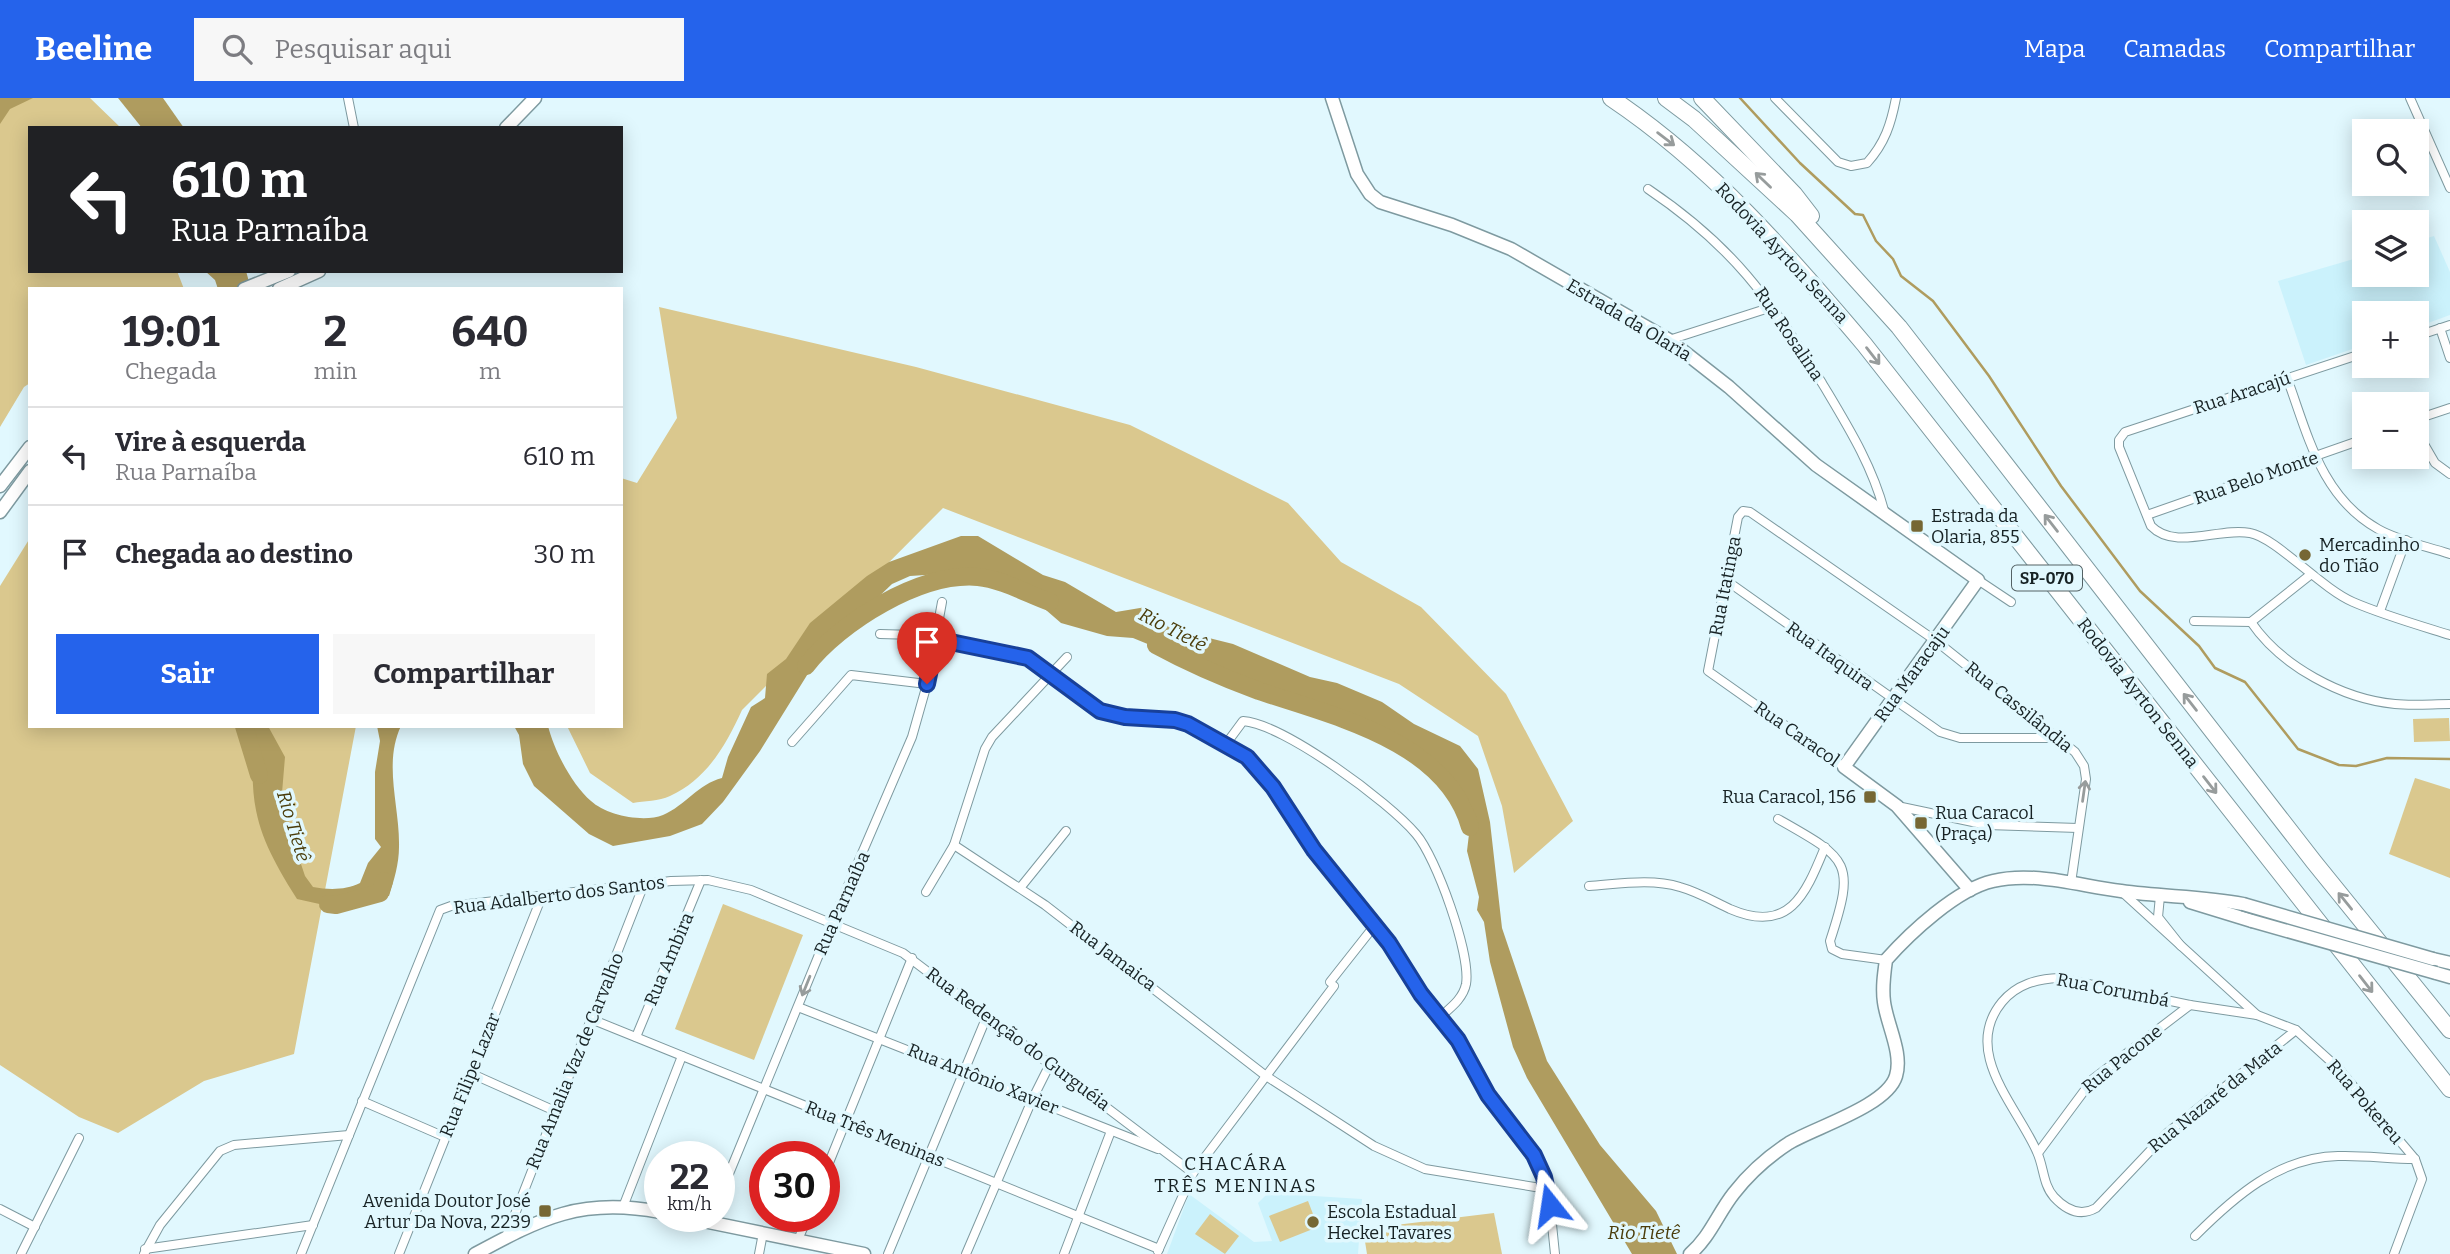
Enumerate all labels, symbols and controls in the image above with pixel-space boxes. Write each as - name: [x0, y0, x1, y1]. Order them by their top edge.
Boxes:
- search box: [194, 18, 684, 81]
- text: Beeline: [35, 29, 152, 69]
- icon: search: [218, 30, 256, 68]
- text: Pesquisar aqui: [274, 34, 452, 65]
- text: Mapa: [2024, 35, 2085, 63]
- text: Camadas: [2123, 35, 2226, 63]
- text: Compartilhar: [2264, 35, 2415, 63]
- map controls: [2352, 119, 2429, 469]
- button: search: [2352, 119, 2429, 196]
- one-way arrow: [1656, 131, 1675, 146]
- text: 610 m: [171, 151, 307, 210]
- icon: left: [56, 154, 147, 245]
- one-way arrow: [1755, 172, 1772, 189]
- street label: Rodovia Ayrton Senna: [1711, 178, 1853, 328]
- button: layers: [2352, 210, 2429, 287]
- text: Rua Parnaíba: [171, 211, 368, 249]
- street label: Estrada da Olaria: [1563, 274, 1696, 366]
- street label: Rua Rosalina: [1750, 283, 1828, 385]
- button: +: [2352, 301, 2429, 378]
- text: 19:01: [122, 307, 220, 357]
- text: 2: [324, 307, 347, 357]
- text: 640: [451, 307, 529, 357]
- one-way arrow: [1866, 346, 1881, 364]
- text: Chegada: [125, 357, 217, 385]
- text: min: [314, 357, 357, 385]
- text: m: [479, 357, 501, 385]
- street label: Rua Aracajú: [2191, 367, 2293, 419]
- button: −: [2352, 392, 2429, 469]
- text: Vire à esquerda: [115, 427, 306, 458]
- icon: left: [56, 437, 94, 475]
- text: 610 m: [523, 441, 595, 472]
- street label: Rua Belo Monte: [2191, 446, 2321, 510]
- text: Rua Parnaíba: [115, 458, 257, 486]
- place label: Estrada da Olaria, 855: [1931, 505, 2020, 548]
- one-way arrow: [2043, 514, 2058, 532]
- marker: Estrada da Olaria, 855: [1909, 518, 1925, 534]
- street label: Rua Itatinga: [1705, 534, 1746, 638]
- place label: Mercadinho do Tião: [2319, 534, 2420, 577]
- icon: arrive: [56, 535, 94, 573]
- text: Chegada ao destino: [115, 539, 353, 570]
- text: 30 m: [534, 539, 595, 570]
- marker: Mercadinho do Tião: [2297, 547, 2313, 563]
- road number: SP-070: [2012, 565, 2082, 590]
- water label: Rio Tietê: [1135, 603, 1211, 656]
- pin: [897, 612, 957, 684]
- street label: Rodovia Ayrton Senna: [2073, 614, 2203, 772]
- street label: Rua Itaquira: [1782, 617, 1878, 695]
- street label: Rua Maracaju: [1870, 622, 1954, 726]
- icon: arrive: [908, 623, 946, 661]
- button: Sair: [56, 634, 319, 714]
- button: Compartilhar: [333, 634, 595, 714]
- street label: Rua Cassilândia: [1961, 657, 2077, 757]
- one-way arrow: [2183, 694, 2198, 712]
- street label: Rua Caracol: [1750, 697, 1844, 771]
- one-way arrow: [2203, 776, 2218, 794]
- one-way arrow: [2078, 780, 2091, 803]
- place label: Rua Caracol, 156: [1722, 786, 1856, 808]
- water label: Rio Tietê: [272, 788, 315, 865]
- marker: Rua Caracol, 156: [1862, 789, 1878, 805]
- place label: Rua Caracol (Praça): [1935, 802, 2034, 845]
- marker: Rua Caracol (Praça): [1913, 815, 1929, 831]
- street label: Rua Parnaíba: [809, 848, 875, 958]
- street label: Rua Adalberto dos Santos: [452, 871, 666, 919]
- one-way arrow: [2338, 893, 2353, 911]
- street label: Rua Ambira: [640, 909, 698, 1009]
- street label: Rua Jamaica: [1065, 916, 1161, 996]
- street label: Rua Amalia Vaz de Carvalho: [521, 950, 629, 1172]
- street label: Rua Redenção do Gurguéia: [922, 963, 1114, 1115]
- street label: Rua Corumbá: [2055, 968, 2171, 1012]
- one-way arrow: [2358, 974, 2373, 992]
- one-way arrow: [799, 975, 812, 996]
- street label: Rua Filipe Lazar: [435, 1010, 505, 1140]
- street label: Rua Pacone: [2077, 1020, 2167, 1098]
- street label: Rua Nazaré da Mata: [2144, 1036, 2286, 1158]
- street label: Rua Antônio Xavier: [904, 1039, 1062, 1119]
- street label: Rua Pokereu: [2322, 1055, 2408, 1149]
- street label: Rua Três Meninas: [802, 1096, 948, 1172]
- speed limit sign: 30: [749, 1141, 840, 1232]
- district label: CHACÁRA TRÊS MENINAS: [1154, 1152, 1318, 1197]
- text: 22: [670, 1156, 709, 1198]
- position arrow: [1513, 1168, 1587, 1242]
- place label: Avenida Doutor José Artur Da Nova, 2239: [362, 1190, 531, 1233]
- text: km/h: [667, 1193, 712, 1215]
- place label: Escola Estadual Heckel Tavares: [1327, 1201, 1457, 1244]
- marker: Avenida Doutor José Artur Da Nova, 2239: [537, 1203, 553, 1219]
- marker: Escola Estadual Heckel Tavares: [1305, 1214, 1321, 1230]
- water label: Rio Tietê: [1608, 1221, 1681, 1244]

